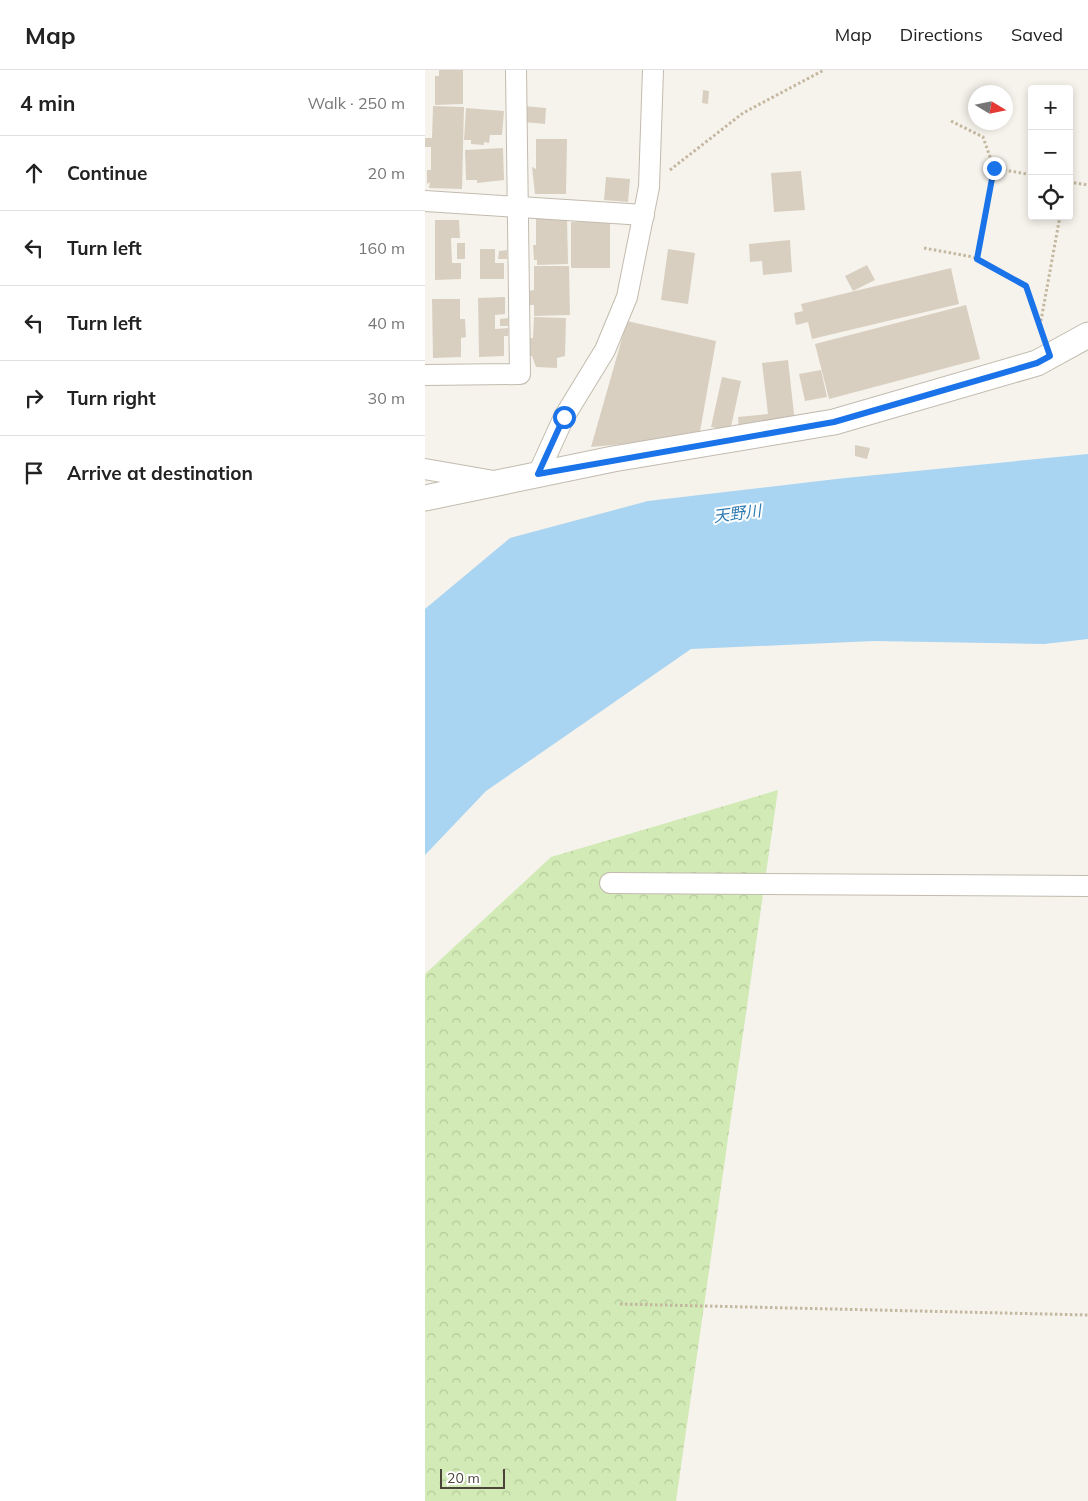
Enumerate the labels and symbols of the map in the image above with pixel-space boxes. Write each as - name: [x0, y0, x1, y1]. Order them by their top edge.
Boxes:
- north arrow: [968, 85, 1013, 130]
- route end: [983, 157, 1006, 180]
- route start: [553, 406, 576, 429]
- water label: 天野川: [712, 500, 764, 526]
- scale bar: [440, 1466, 505, 1489]

